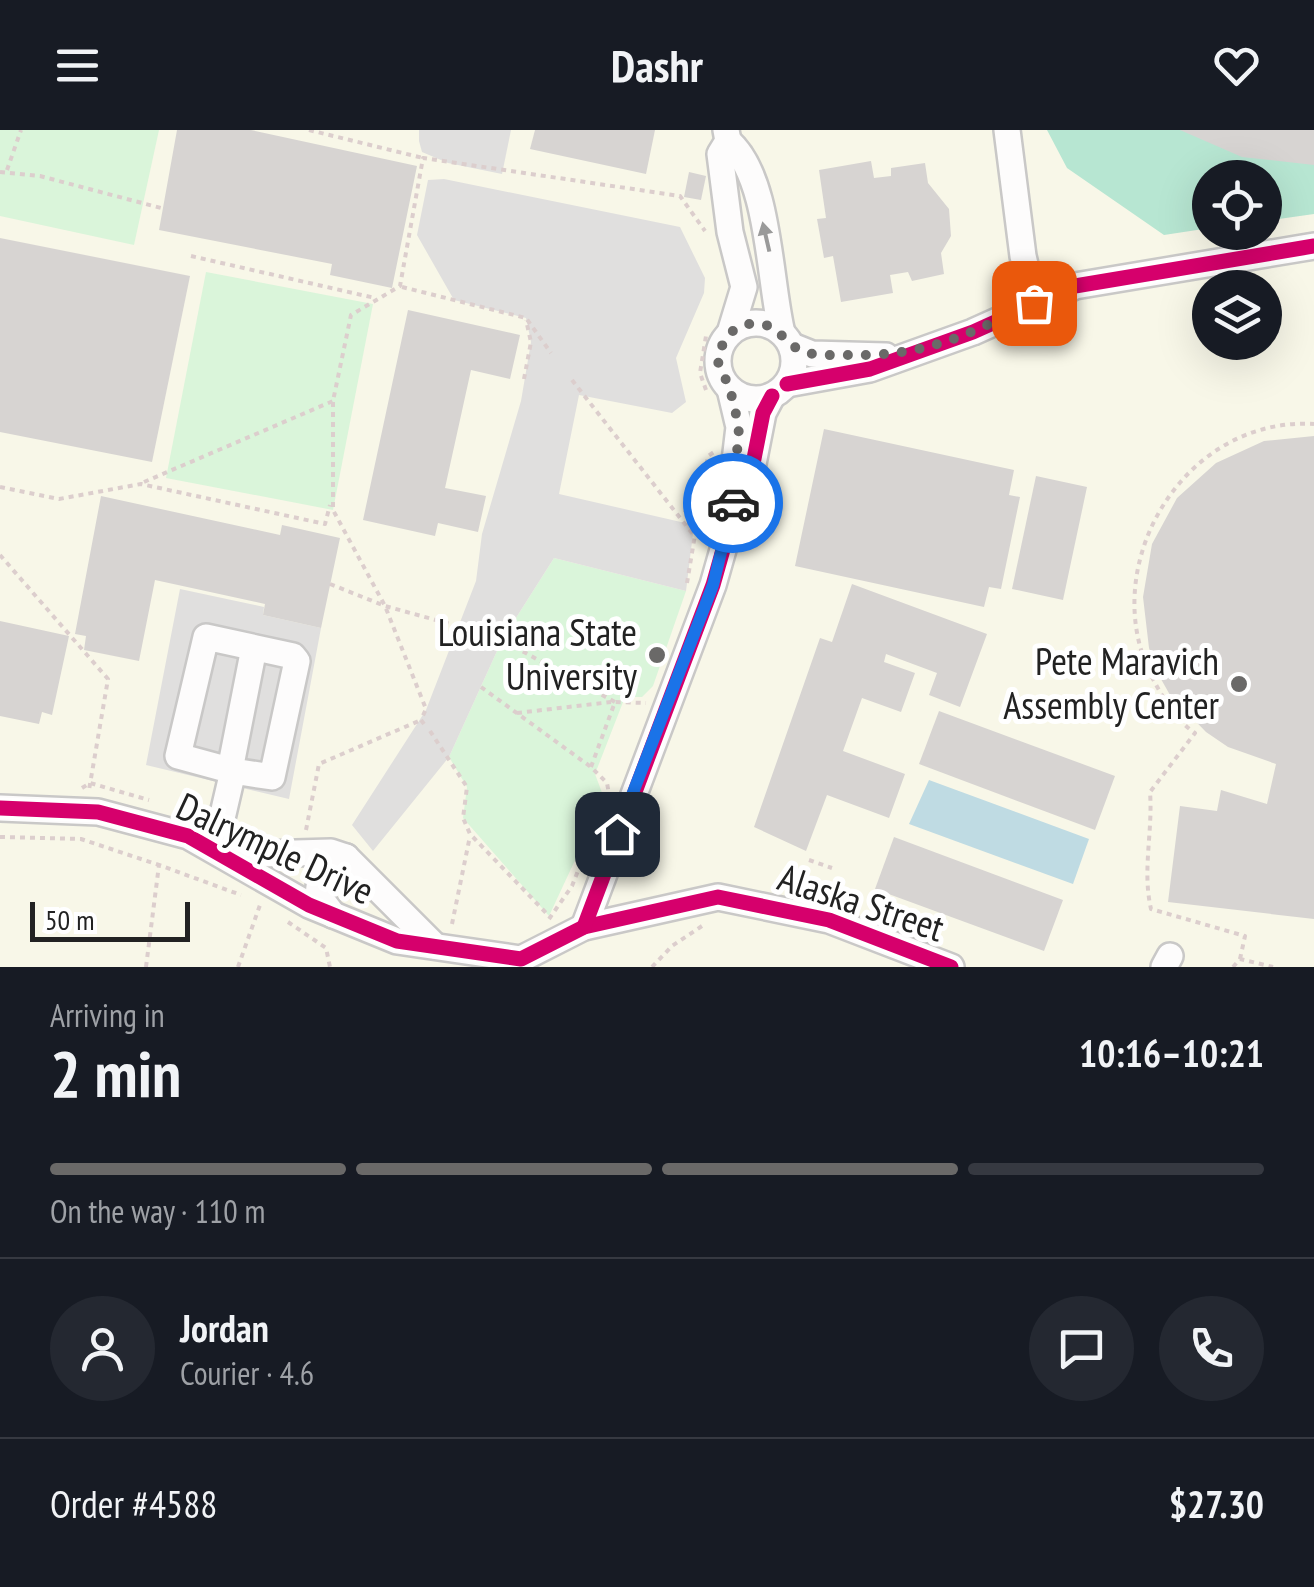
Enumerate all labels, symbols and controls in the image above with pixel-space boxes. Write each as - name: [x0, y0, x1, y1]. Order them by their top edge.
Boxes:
- text: Dashr: [611, 36, 703, 94]
- icon: menu: [50, 38, 105, 93]
- icon: heart: [1209, 38, 1264, 93]
- map controls: [1192, 160, 1282, 360]
- button: locate: [1192, 160, 1282, 250]
- one-way arrow: [758, 221, 773, 252]
- pin: [992, 261, 1077, 346]
- button: layers: [1192, 270, 1282, 360]
- icon: bag: [1007, 276, 1062, 331]
- courier: [683, 453, 783, 553]
- icon: car: [706, 476, 761, 531]
- place label: Louisiana State University: [438, 607, 638, 700]
- place label: Pete Maravich Assembly Center: [1003, 636, 1220, 729]
- marker: Louisiana State University: [646, 644, 668, 666]
- marker: Pete Maravich Assembly Center: [1228, 673, 1250, 695]
- street label: Dalrymple Drive: [169, 781, 382, 915]
- pin: [575, 792, 660, 877]
- icon: home: [590, 807, 645, 862]
- street label: Alaska Street: [772, 852, 951, 952]
- scale bar: [30, 897, 190, 941]
- text: 50 m: [45, 901, 94, 938]
- text: Arriving in: [50, 994, 165, 1036]
- text: 10:16–10:21: [1079, 1028, 1264, 1077]
- text: 2 min: [50, 1031, 181, 1115]
- text: On the way · 110 m: [50, 1190, 265, 1232]
- button: person: [50, 1296, 155, 1401]
- button: chat: [1029, 1296, 1134, 1401]
- button: phone: [1159, 1296, 1264, 1401]
- text: Jordan: [180, 1303, 269, 1352]
- text: Courier · 4.6: [180, 1352, 314, 1394]
- text: Order #4588: [50, 1479, 217, 1528]
- text: $27.30: [1169, 1479, 1264, 1528]

